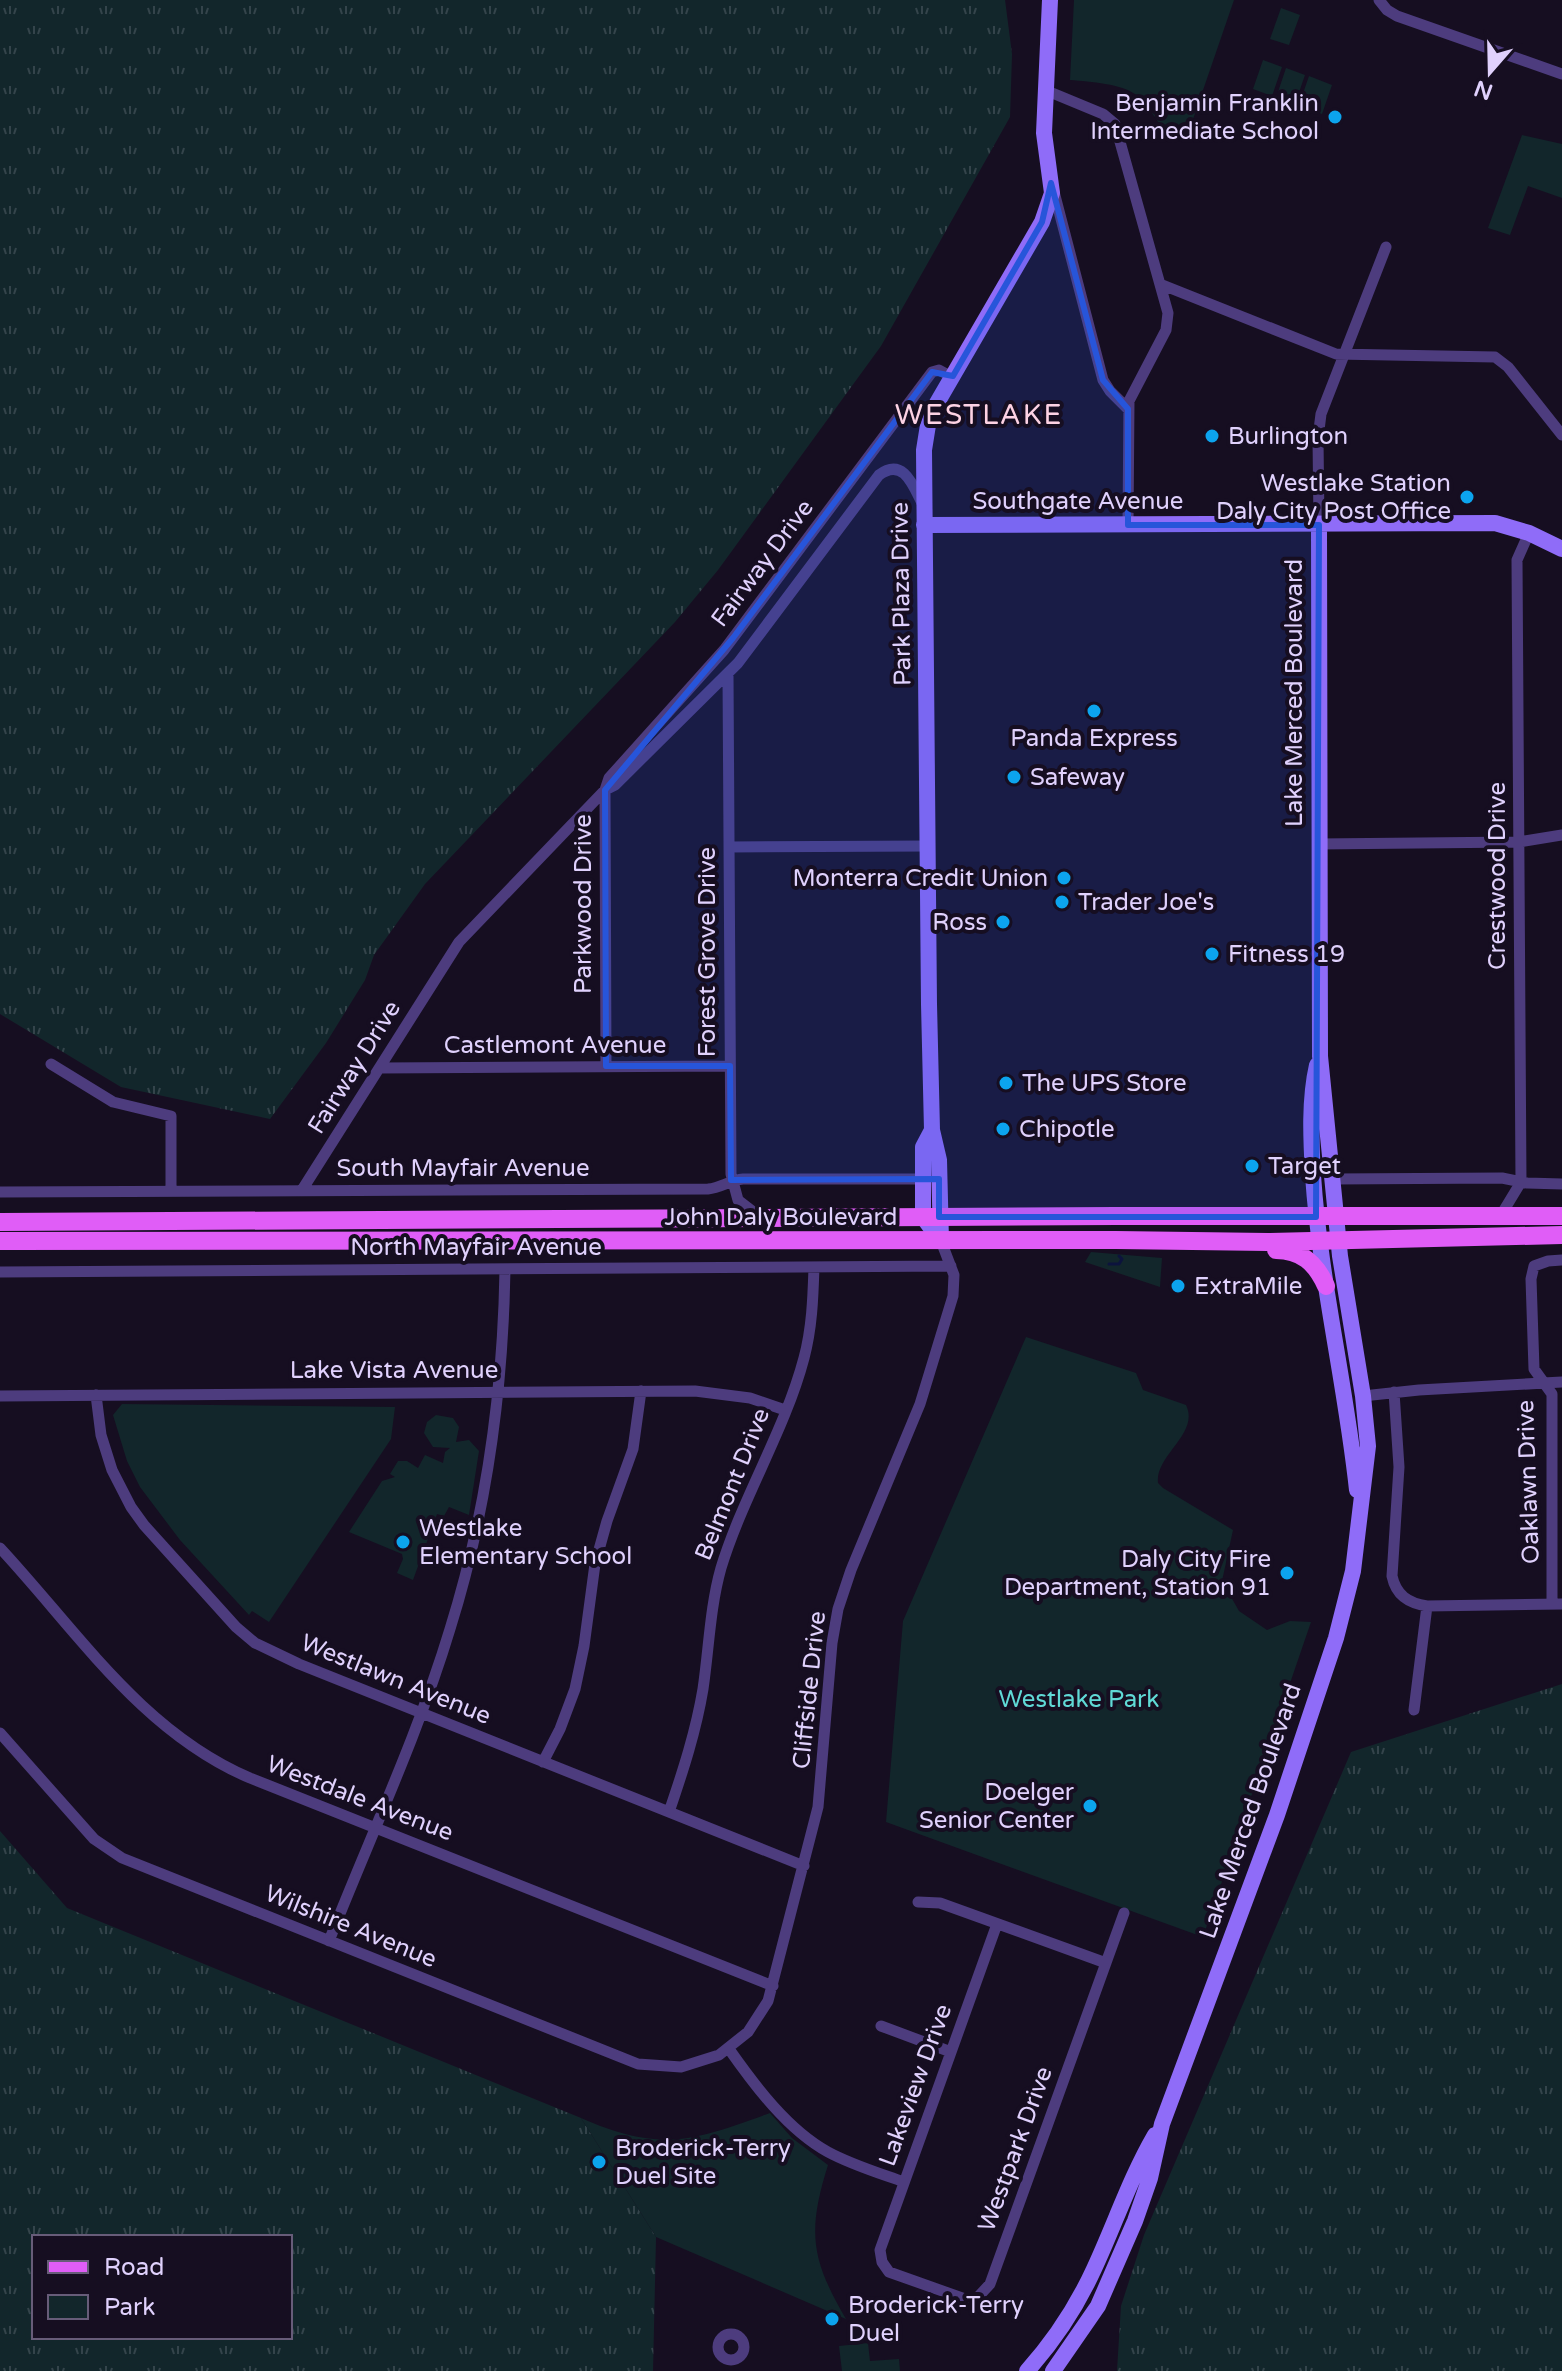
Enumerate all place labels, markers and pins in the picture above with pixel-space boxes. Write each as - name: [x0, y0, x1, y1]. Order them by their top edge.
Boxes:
- place label: Benjamin Franklin Intermediate School: [1090, 89, 1319, 146]
- marker: Benjamin Franklin Intermediate School: [1326, 108, 1344, 126]
- place label: Burlington: [1228, 422, 1348, 451]
- marker: Burlington: [1203, 427, 1221, 445]
- place label: Westlake Station Daly City Post Office: [1216, 469, 1451, 526]
- marker: Westlake Station Daly City Post Office: [1458, 488, 1476, 506]
- marker: Panda Express: [1085, 702, 1103, 720]
- place label: Panda Express: [1010, 724, 1178, 753]
- place label: Safeway: [1030, 763, 1125, 792]
- marker: Safeway: [1005, 768, 1023, 786]
- place label: Monterra Credit Union: [793, 864, 1048, 893]
- marker: Monterra Credit Union: [1055, 869, 1073, 887]
- place label: Trader Joe's: [1078, 888, 1214, 917]
- marker: Trader Joe's: [1053, 893, 1071, 911]
- place label: Ross: [932, 908, 987, 937]
- marker: Ross: [994, 913, 1012, 931]
- place label: Fitness 19: [1228, 940, 1345, 969]
- marker: Fitness 19: [1203, 945, 1221, 963]
- place label: The UPS Store: [1022, 1069, 1187, 1098]
- marker: The UPS Store: [997, 1074, 1015, 1092]
- place label: Chipotle: [1019, 1115, 1115, 1144]
- marker: Chipotle: [994, 1120, 1012, 1138]
- place label: Target: [1268, 1152, 1341, 1181]
- marker: Target: [1243, 1157, 1261, 1175]
- place label: ExtraMile: [1194, 1272, 1302, 1301]
- marker: ExtraMile: [1169, 1277, 1187, 1295]
- place label: Westlake Elementary School: [419, 1514, 632, 1571]
- marker: Westlake Elementary School: [394, 1533, 412, 1551]
- place label: Daly City Fire Department, Station 91: [1004, 1545, 1271, 1602]
- marker: Daly City Fire Department, Station 91: [1278, 1564, 1296, 1582]
- place label: Doelger Senior Center: [919, 1778, 1075, 1835]
- marker: Doelger Senior Center: [1081, 1797, 1099, 1815]
- place label: Broderick-Terry Duel Site: [615, 2134, 791, 2191]
- marker: Broderick-Terry Duel Site: [590, 2153, 608, 2171]
- place label: Broderick-Terry Duel: [848, 2291, 1024, 2348]
- marker: Broderick-Terry Duel: [823, 2310, 841, 2328]

